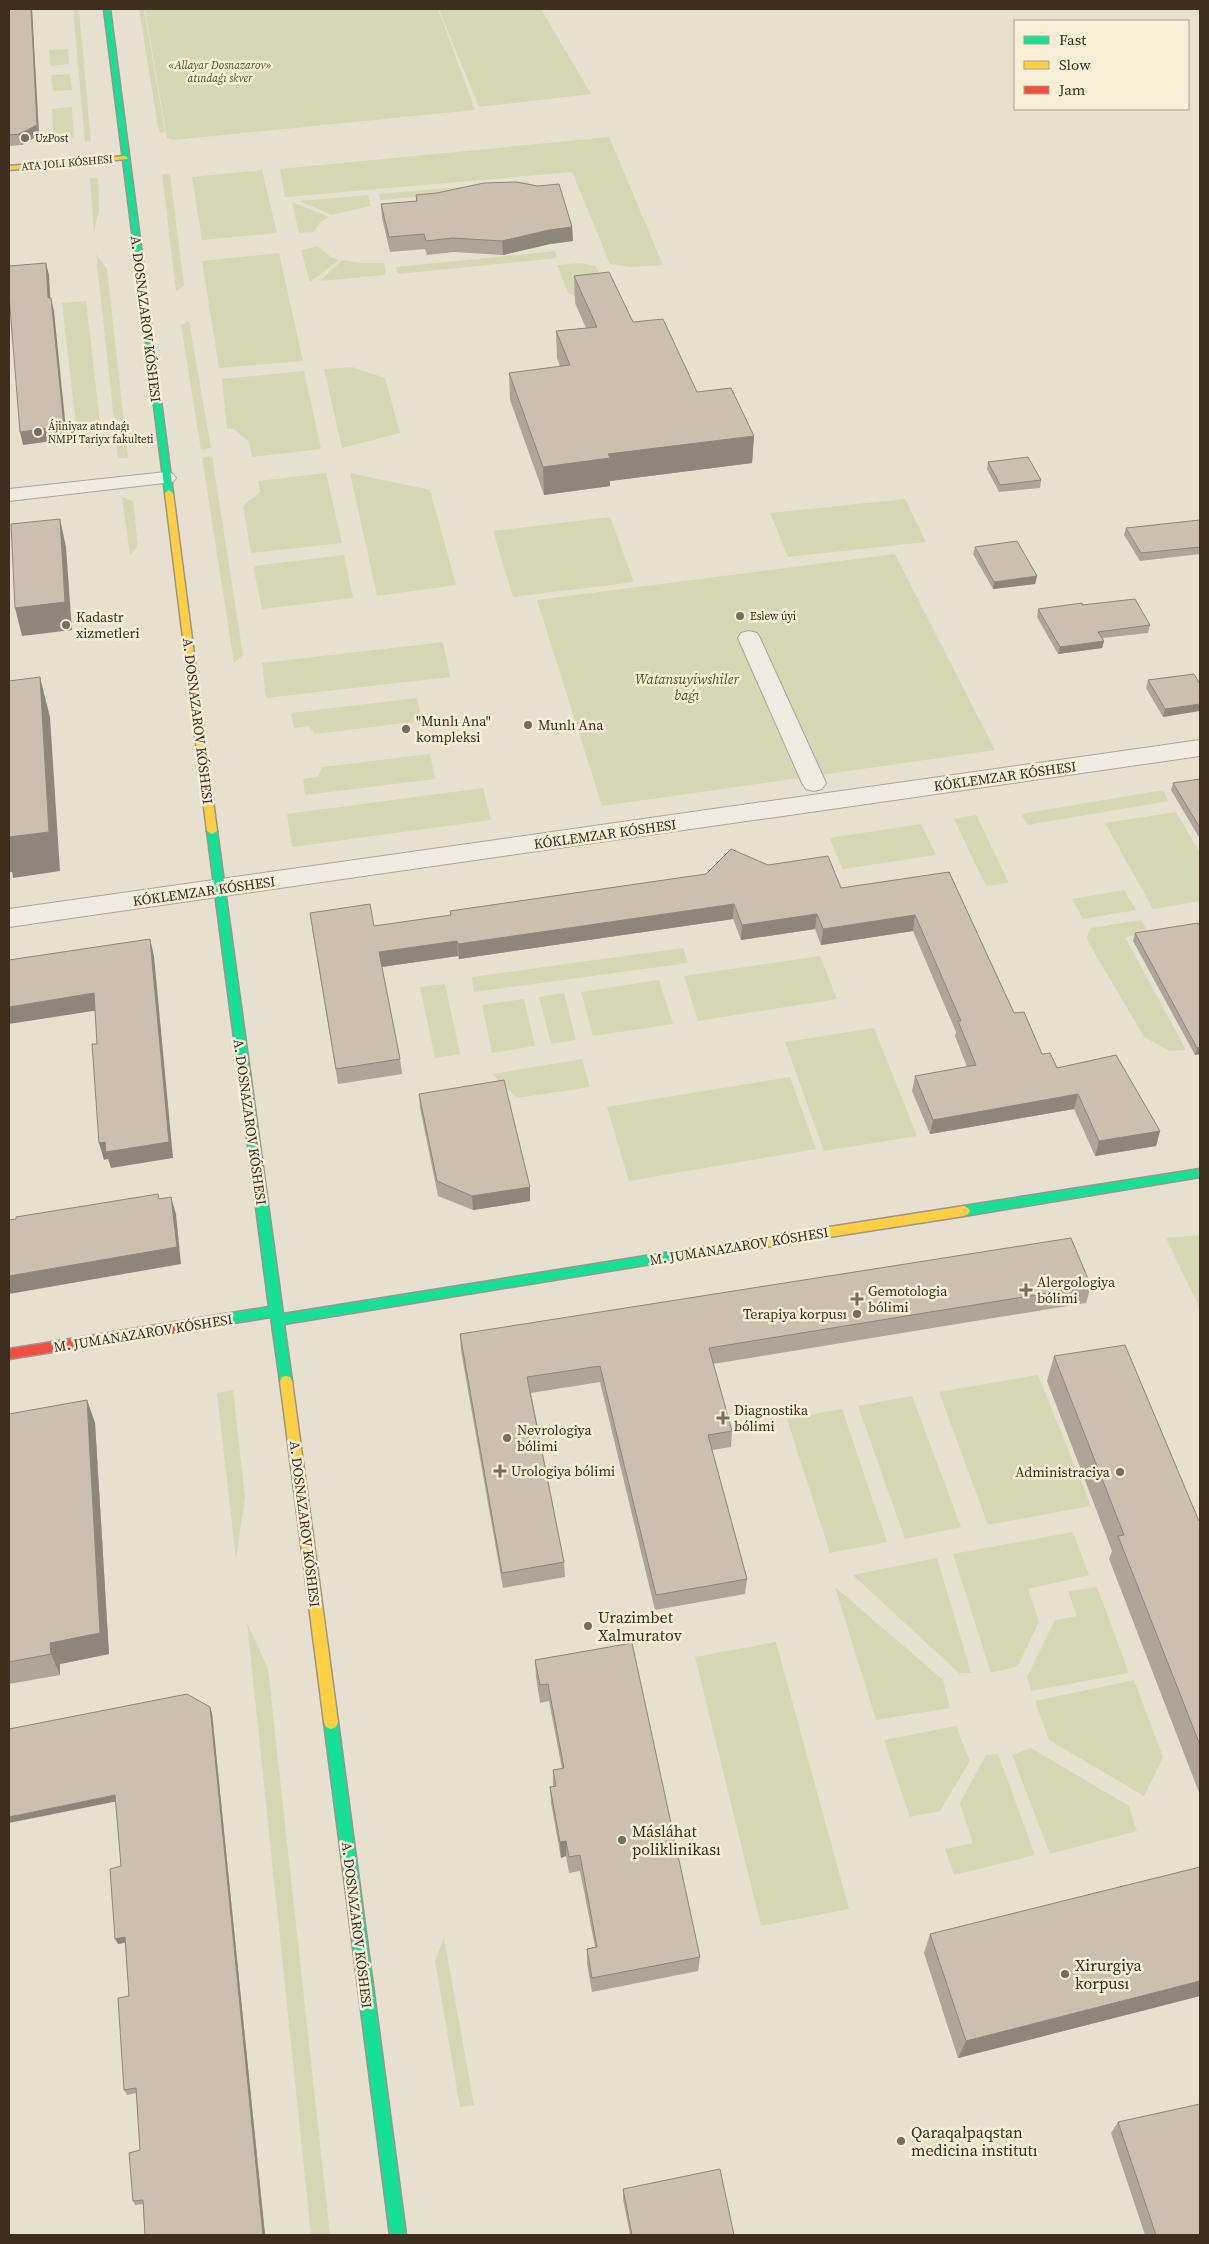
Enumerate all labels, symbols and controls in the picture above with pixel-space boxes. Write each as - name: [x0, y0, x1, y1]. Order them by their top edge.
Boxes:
- legend: [1014, 20, 1189, 110]
- text: Fast: [1059, 29, 1086, 50]
- text: Slow: [1059, 54, 1091, 75]
- park label: «Allayar Dosnazarov» atındaǵı skver: [168, 58, 272, 86]
- text: Jam: [1058, 79, 1086, 100]
- place label: UzPost: [35, 131, 69, 146]
- marker: UzPost: [19, 132, 31, 144]
- street label: ATA JOLI KÓSHESI: [20, 152, 114, 174]
- street label: A. DOSNAZAROV KÓSHESI: [126, 235, 166, 403]
- place label: Ájiniyaz atındaǵı NMPI Tariyx fakulteti: [48, 419, 154, 447]
- marker: Ájiniyaz atındaǵı NMPI Tariyx fakulteti: [32, 426, 44, 438]
- place label: Kadastr xizmetleri: [76, 607, 140, 643]
- place label: Eslew úyi: [750, 609, 796, 624]
- marker: Eslew úyi: [734, 610, 746, 622]
- marker: Kadastr xizmetleri: [60, 619, 72, 631]
- street label: A. DOSNAZAROV KÓSHESI: [178, 637, 218, 805]
- park label: Watansuyiwshiler baǵı: [635, 669, 739, 705]
- place label: "Munlı Ana" kompleksi: [416, 711, 491, 747]
- place label: Munlı Ana: [538, 715, 604, 735]
- marker: Munlı Ana: [522, 719, 534, 731]
- marker: "Munlı Ana" kompleksi: [400, 723, 412, 735]
- street label: KÓKLEMZAR KÓSHESI: [932, 756, 1078, 796]
- street label: KÓKLEMZAR KÓSHESI: [532, 814, 678, 854]
- street label: KÓKLEMZAR KÓSHESI: [131, 871, 277, 911]
- street label: A. DOSNAZAROV KÓSHESI: [228, 1038, 272, 1206]
- street label: M. JUMANAZAROV KÓSHESI: [648, 1222, 830, 1270]
- place label: Alergologiya bólimi: [1037, 1272, 1116, 1308]
- place label: Gemotologia bólimi: [868, 1281, 948, 1317]
- marker: Alergologiya bólimi: [1019, 1283, 1033, 1297]
- marker: Gemotologia bólimi: [850, 1292, 864, 1306]
- place label: Terapiya korpusı: [743, 1304, 847, 1324]
- marker: Terapiya korpusı: [851, 1308, 863, 1320]
- street label: M. JUMANAZAROV KÓSHESI: [52, 1309, 234, 1357]
- place label: Diagnostika bólimi: [734, 1400, 809, 1436]
- marker: Diagnostika bólimi: [716, 1411, 730, 1425]
- place label: Nevrologiya bólimi: [517, 1420, 593, 1456]
- marker: Nevrologiya bólimi: [501, 1432, 513, 1444]
- street label: A. DOSNAZAROV KÓSHESI: [285, 1440, 325, 1608]
- place label: Urologiya bólimi: [511, 1461, 615, 1481]
- place label: Administraciya: [1015, 1462, 1111, 1482]
- marker: Urologiya bólimi: [493, 1464, 507, 1478]
- marker: Administraciya: [1114, 1466, 1126, 1478]
- place label: Urazimbet Xalmuratov: [598, 1606, 682, 1646]
- marker: Urazimbet Xalmuratov: [582, 1620, 594, 1632]
- place label: Másláhat poliklinikası: [632, 1820, 721, 1860]
- marker: Másláhat poliklinikası: [616, 1834, 628, 1846]
- street label: A. DOSNAZAROV KÓSHESI: [337, 1841, 377, 2009]
- place label: Xirurgiya korpusı: [1075, 1954, 1143, 1994]
- marker: Xirurgiya korpusı: [1059, 1968, 1071, 1980]
- place label: Qaraqalpaqstan medicina institutı: [911, 2121, 1038, 2161]
- marker: Qaraqalpaqstan medicina institutı: [895, 2135, 907, 2147]

